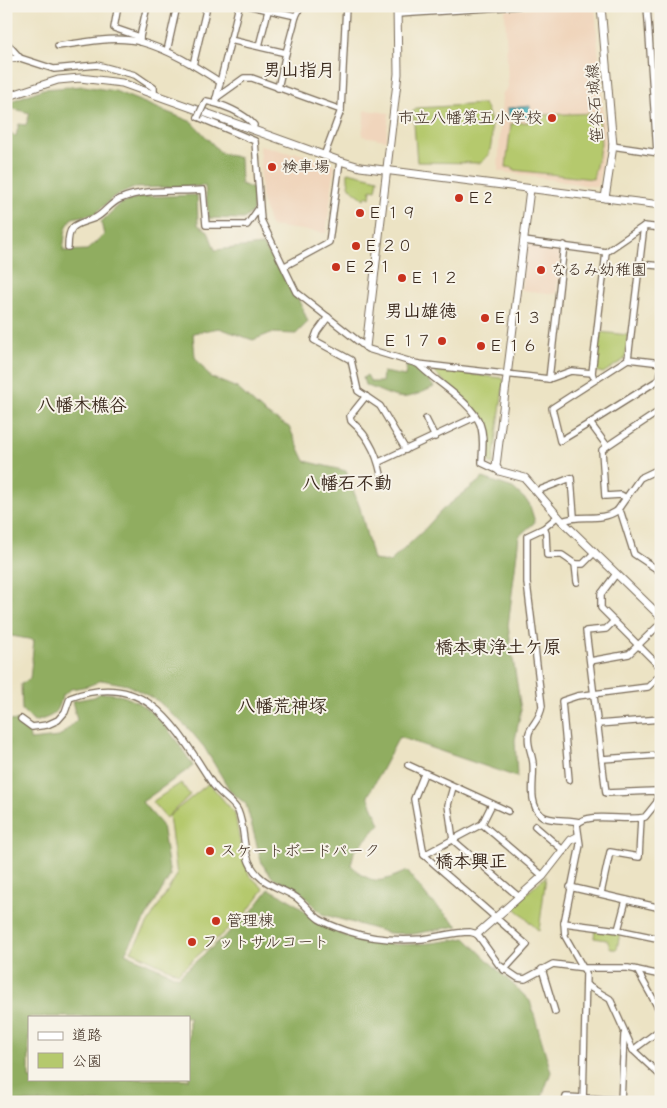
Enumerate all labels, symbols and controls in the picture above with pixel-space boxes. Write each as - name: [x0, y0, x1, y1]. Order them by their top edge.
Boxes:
- district label: 男山指月: [263, 60, 335, 81]
- street label: 笹谷石城線: [583, 62, 607, 144]
- place label: 市立八幡第五小学校: [398, 109, 542, 127]
- marker: 市立八幡第五小学校: [546, 112, 558, 124]
- place label: 検車場: [282, 158, 330, 176]
- marker: 検車場: [266, 161, 278, 173]
- place label: E 2: [469, 189, 492, 207]
- marker: E 2: [453, 192, 465, 204]
- place label: E １９: [370, 204, 417, 222]
- marker: E １９: [354, 207, 366, 219]
- place label: E ２０: [366, 237, 413, 255]
- marker: E ２０: [350, 240, 362, 252]
- place label: E ２１: [346, 258, 393, 276]
- marker: E ２１: [330, 261, 342, 273]
- place label: なるみ幼稚園: [551, 261, 647, 279]
- marker: なるみ幼稚園: [535, 264, 547, 276]
- place label: E １２: [412, 269, 459, 287]
- marker: E １２: [396, 272, 408, 284]
- district label: 男山雄徳: [385, 301, 457, 322]
- place label: E １３: [495, 309, 542, 327]
- marker: E １３: [479, 312, 491, 324]
- place label: E １７: [385, 332, 432, 350]
- marker: E １７: [436, 335, 448, 347]
- place label: E １６: [491, 337, 538, 355]
- marker: E １６: [475, 340, 487, 352]
- district label: 八幡木樵谷: [37, 395, 127, 416]
- district label: 八幡石不動: [302, 473, 392, 494]
- district label: 橋本東浄土ケ原: [435, 637, 561, 658]
- district label: 八幡荒神塚: [237, 696, 327, 717]
- place label: スケートボードパーク: [220, 842, 380, 860]
- marker: スケートボードパーク: [204, 845, 216, 857]
- district label: 橋本興正: [435, 851, 507, 872]
- place label: 管理棟: [226, 912, 274, 930]
- marker: 管理棟: [210, 915, 222, 927]
- place label: フットサルコート: [202, 933, 329, 951]
- marker: フットサルコート: [186, 936, 198, 948]
- legend: [28, 1016, 190, 1080]
- text: 道路: [72, 1026, 102, 1044]
- text: 公園: [72, 1052, 102, 1070]

